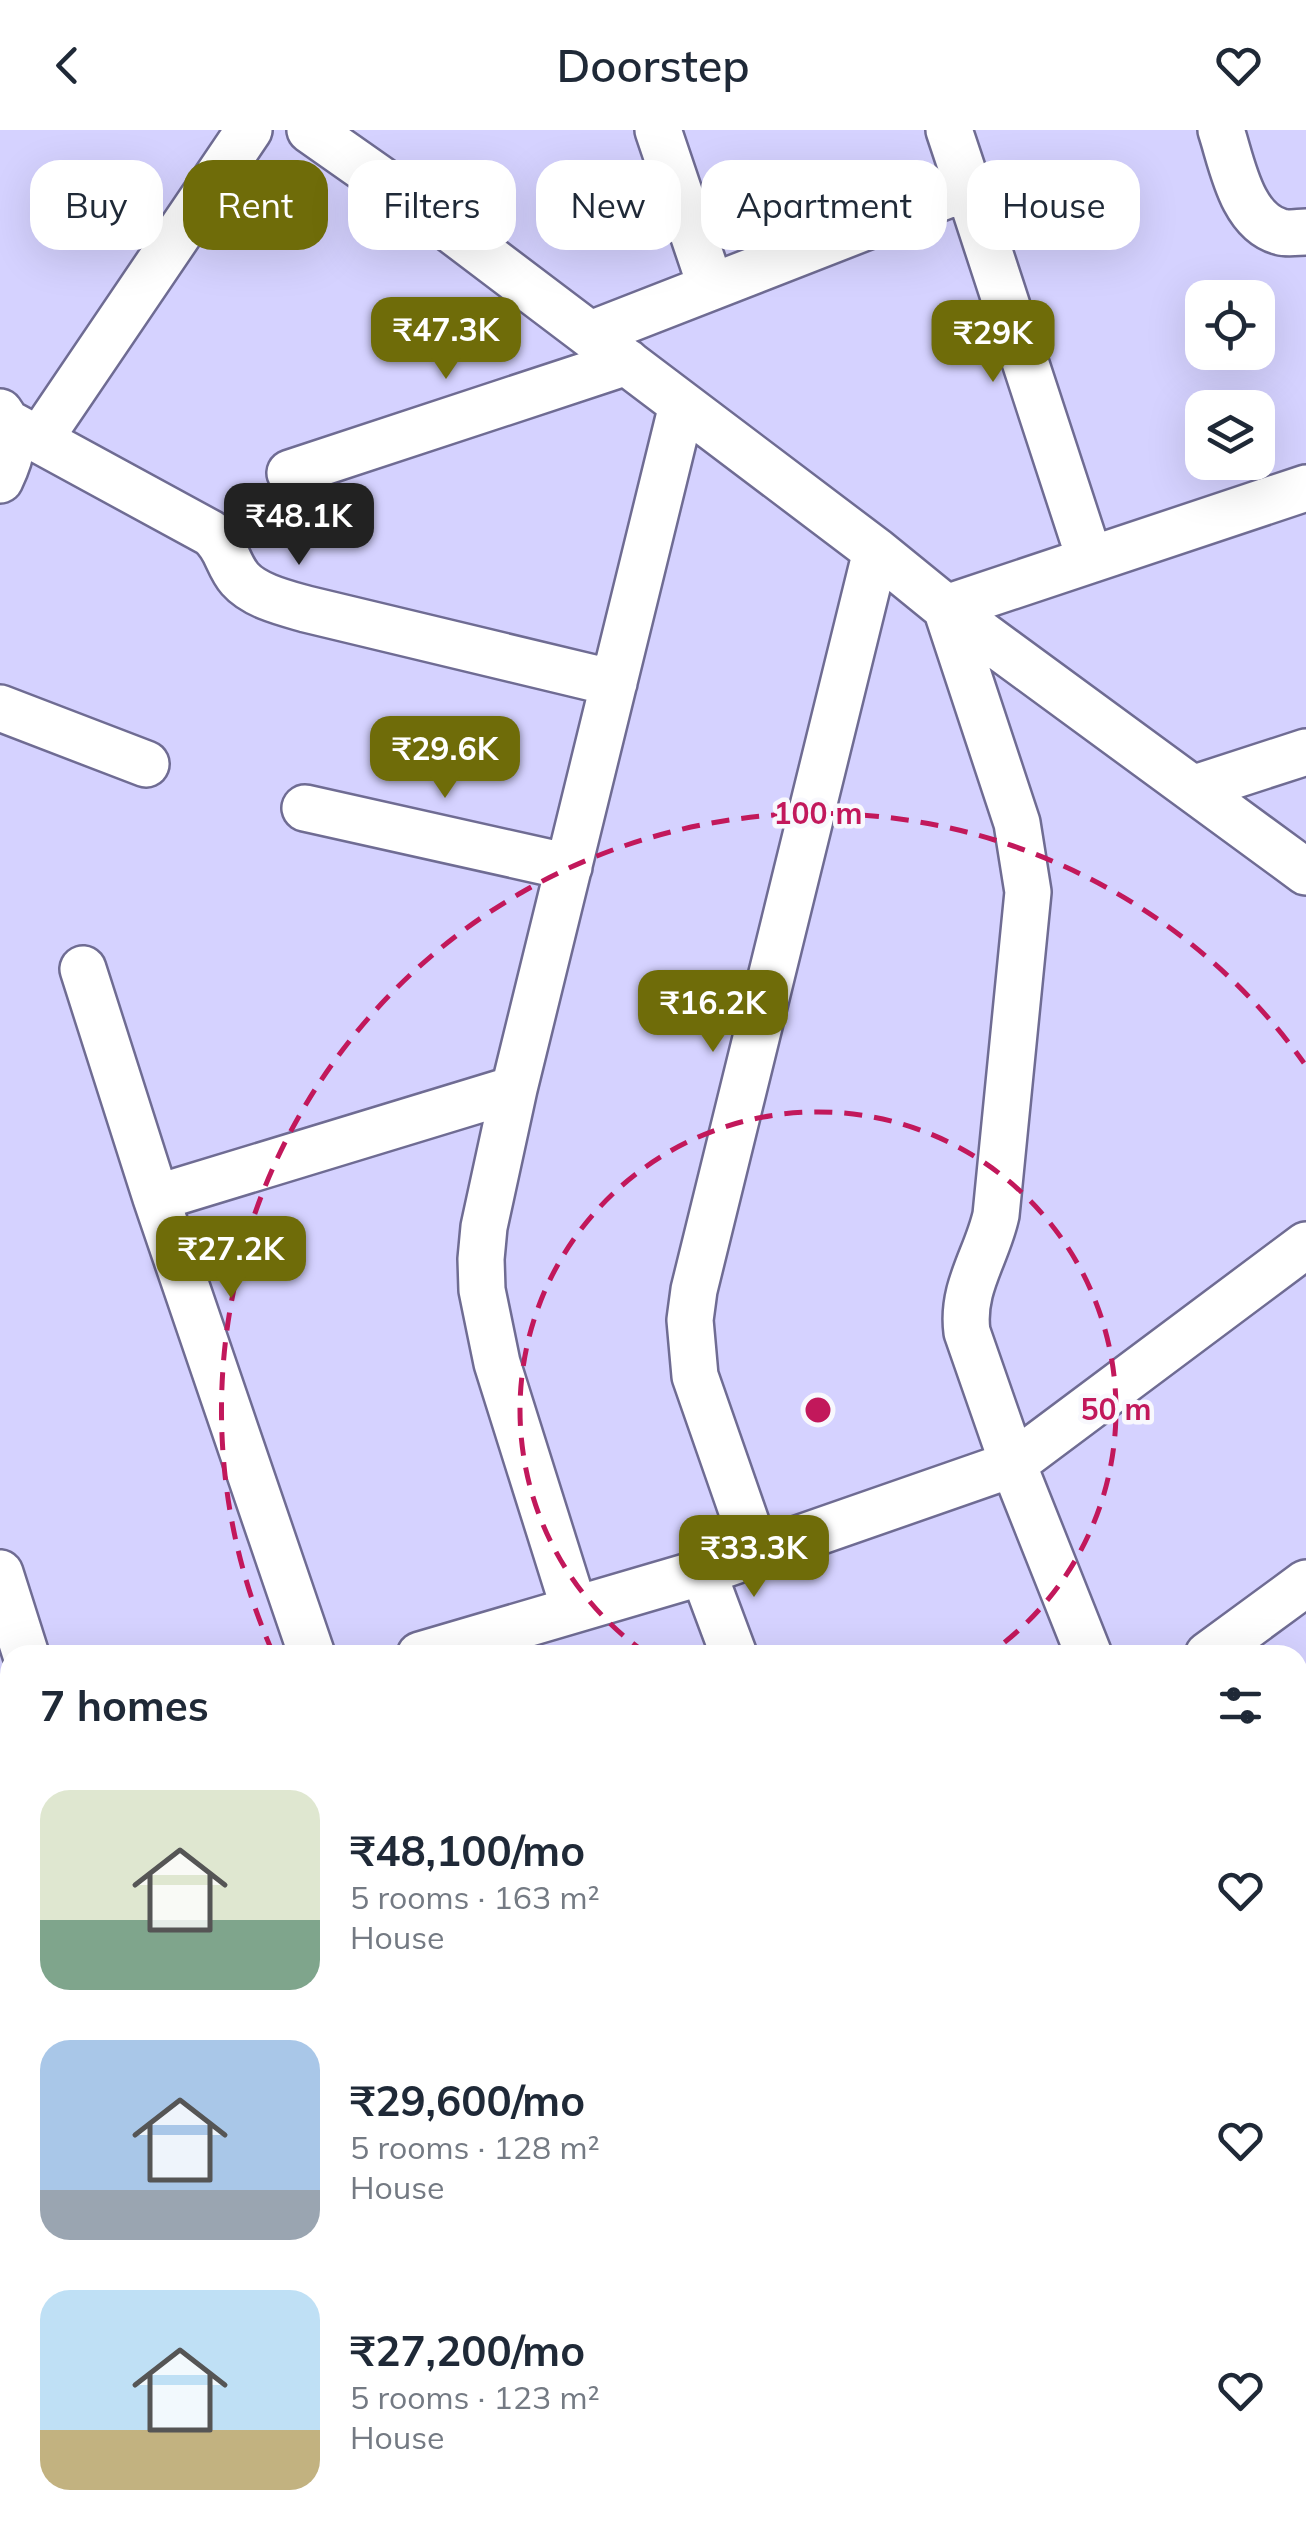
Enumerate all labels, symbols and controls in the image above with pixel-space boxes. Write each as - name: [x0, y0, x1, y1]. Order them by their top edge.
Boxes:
- text: Doorstep: [556, 37, 750, 93]
- icon: back: [40, 38, 95, 93]
- icon: heart: [1211, 38, 1266, 93]
- chip: Buy: [30, 160, 163, 250]
- chip: Rent: [183, 160, 328, 250]
- chip: Filters: [348, 160, 516, 250]
- chip: New: [536, 160, 681, 250]
- chip: Apartment: [701, 160, 947, 250]
- chip: House: [967, 160, 1140, 250]
- map controls: [1185, 280, 1275, 480]
- button: locate: [1185, 280, 1275, 370]
- pin: ₹47.3K: [365, 297, 527, 382]
- pin: ₹29K: [934, 300, 1052, 385]
- text: ₹47.3K: [393, 309, 499, 349]
- text: ₹29K: [954, 312, 1032, 352]
- button: layers: [1185, 390, 1275, 480]
- pin: ₹48.1K: [218, 483, 380, 568]
- text: ₹48.1K: [246, 495, 352, 535]
- pin: ₹29.6K: [364, 716, 526, 801]
- text: ₹29.6K: [392, 728, 498, 768]
- text: 100 m: [773, 794, 863, 832]
- pin: ₹16.2K: [632, 970, 794, 1055]
- text: ₹16.2K: [660, 982, 766, 1022]
- pin: ₹27.2K: [150, 1216, 312, 1301]
- text: ₹27.2K: [178, 1228, 284, 1268]
- text: 50 m: [1080, 1390, 1152, 1428]
- centre of rings: [800, 1392, 836, 1428]
- pin: ₹33.3K: [673, 1515, 835, 1600]
- text: ₹33.3K: [701, 1527, 807, 1567]
- icon: filters: [1213, 1678, 1268, 1733]
- text: 7 homes: [40, 1679, 209, 1732]
- text: ₹48,100/mo: [350, 1824, 585, 1877]
- icon: home: [120, 1830, 240, 1950]
- icon: heart: [1213, 1863, 1268, 1918]
- text: 5 rooms · 163 m²: [350, 1877, 600, 1917]
- text: House: [350, 1917, 445, 1957]
- text: ₹29,600/mo: [350, 2074, 585, 2127]
- icon: home: [120, 2080, 240, 2200]
- icon: heart: [1213, 2113, 1268, 2168]
- text: 5 rooms · 128 m²: [350, 2127, 600, 2167]
- text: House: [350, 2167, 445, 2207]
- text: ₹27,200/mo: [350, 2324, 585, 2377]
- icon: home: [120, 2330, 240, 2450]
- icon: heart: [1213, 2363, 1268, 2418]
- text: 5 rooms · 123 m²: [350, 2377, 600, 2417]
- text: House: [350, 2417, 445, 2457]

